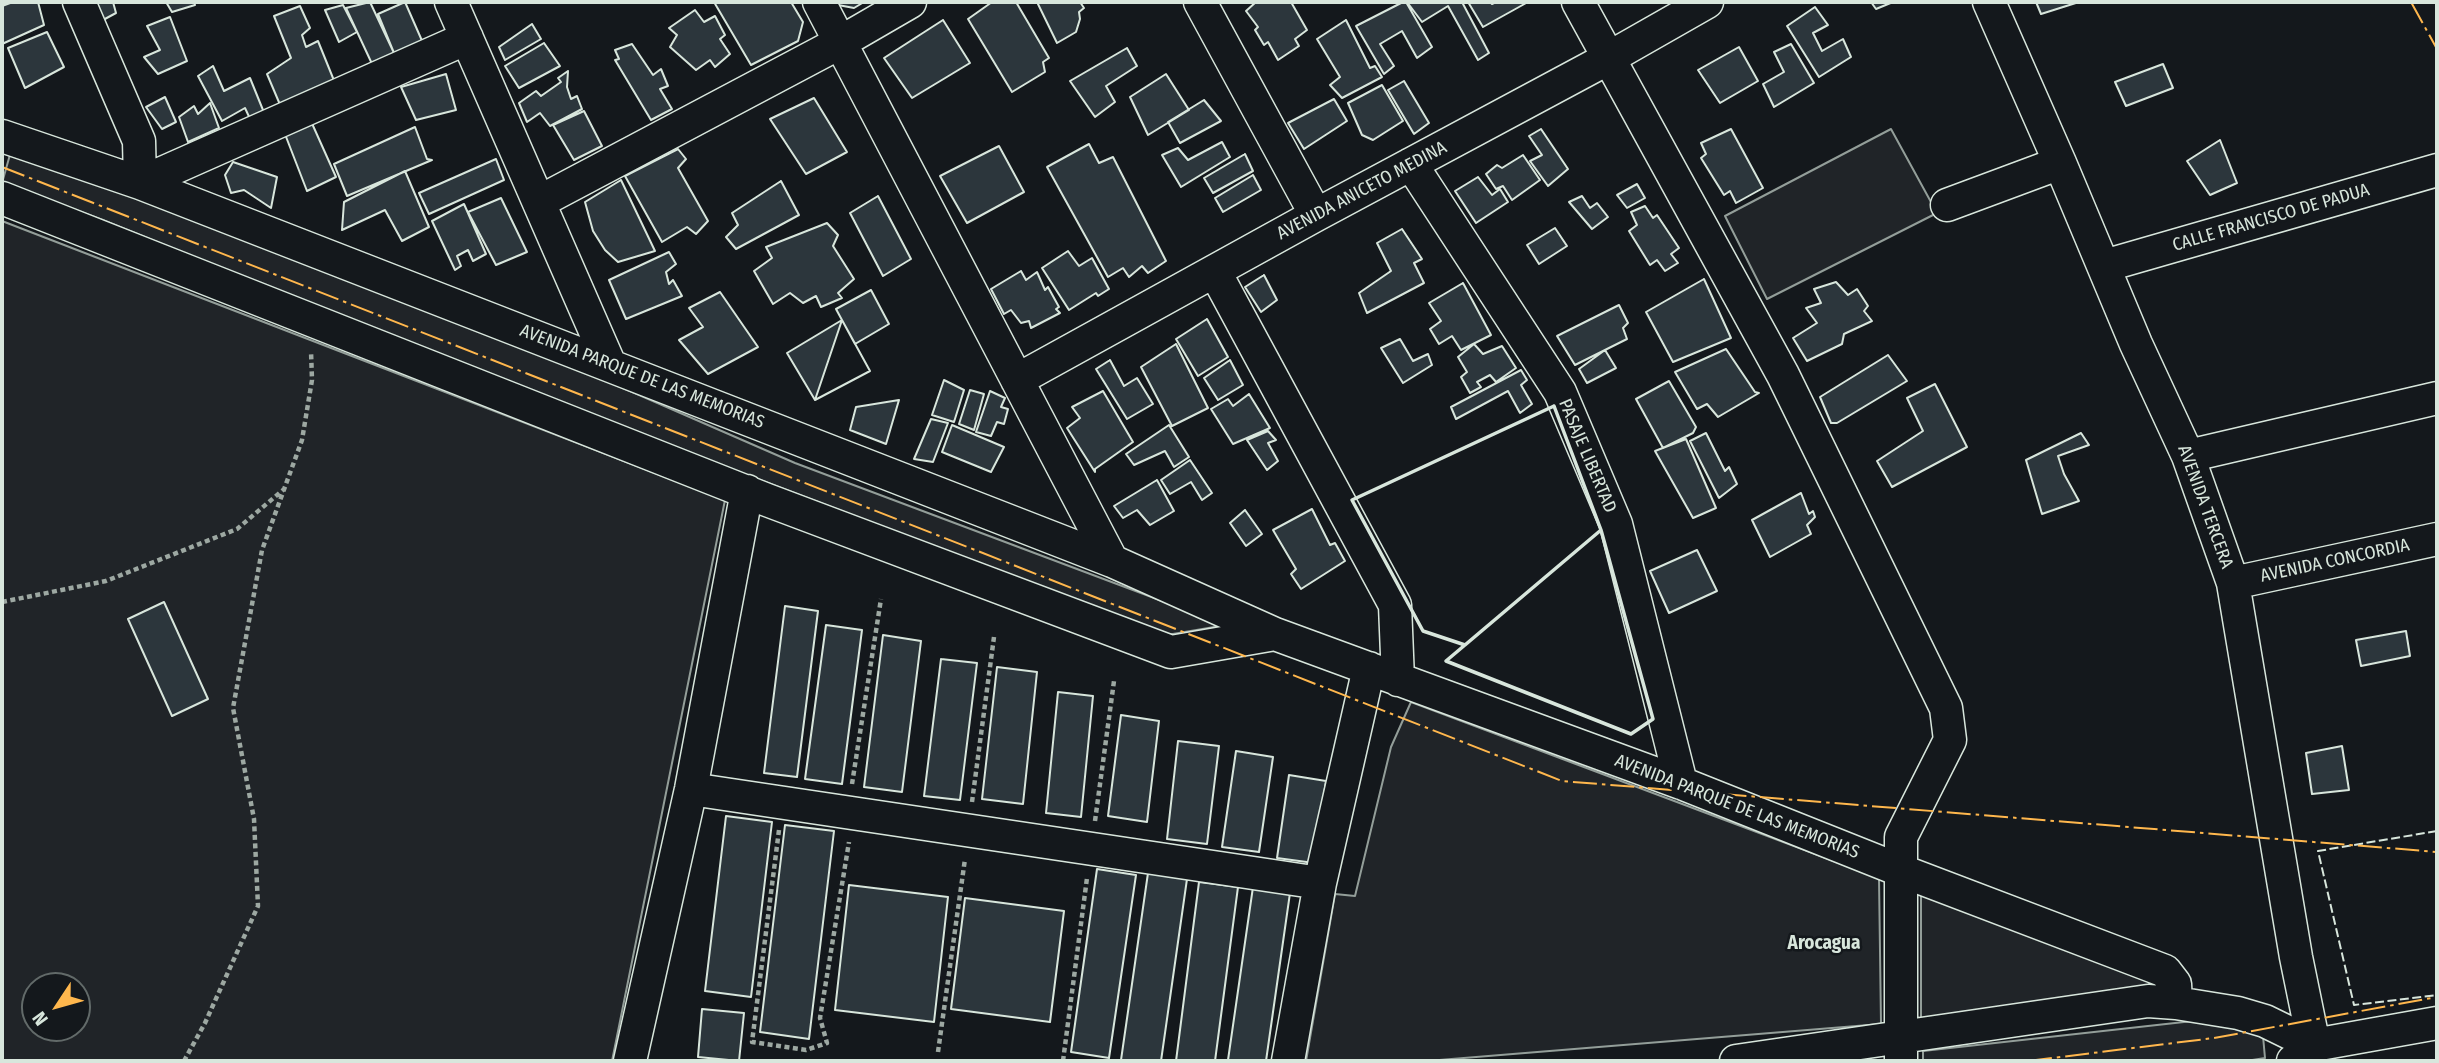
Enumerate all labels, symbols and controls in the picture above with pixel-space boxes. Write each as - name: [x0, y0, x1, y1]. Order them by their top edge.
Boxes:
- street label: AVENIDA ANICETO MEDINA: [1273, 137, 1451, 245]
- street label: CALLE FRANCISCO DE PADUA: [2170, 180, 2372, 256]
- street label: AVENIDA PARQUE DE LAS MEMORIAS: [517, 320, 767, 434]
- street label: PASAJE LIBERTAD: [1553, 396, 1621, 516]
- street label: AVENIDA TERCERA: [2173, 442, 2237, 572]
- street label: AVENIDA CONCORDIA: [2258, 535, 2412, 587]
- street label: AVENIDA PARQUE DE LAS MEMORIAS: [1612, 750, 1862, 864]
- district label: Arocagua: [1788, 933, 1860, 955]
- north arrow: [21, 972, 91, 1042]
- text: N: [28, 1007, 53, 1030]

